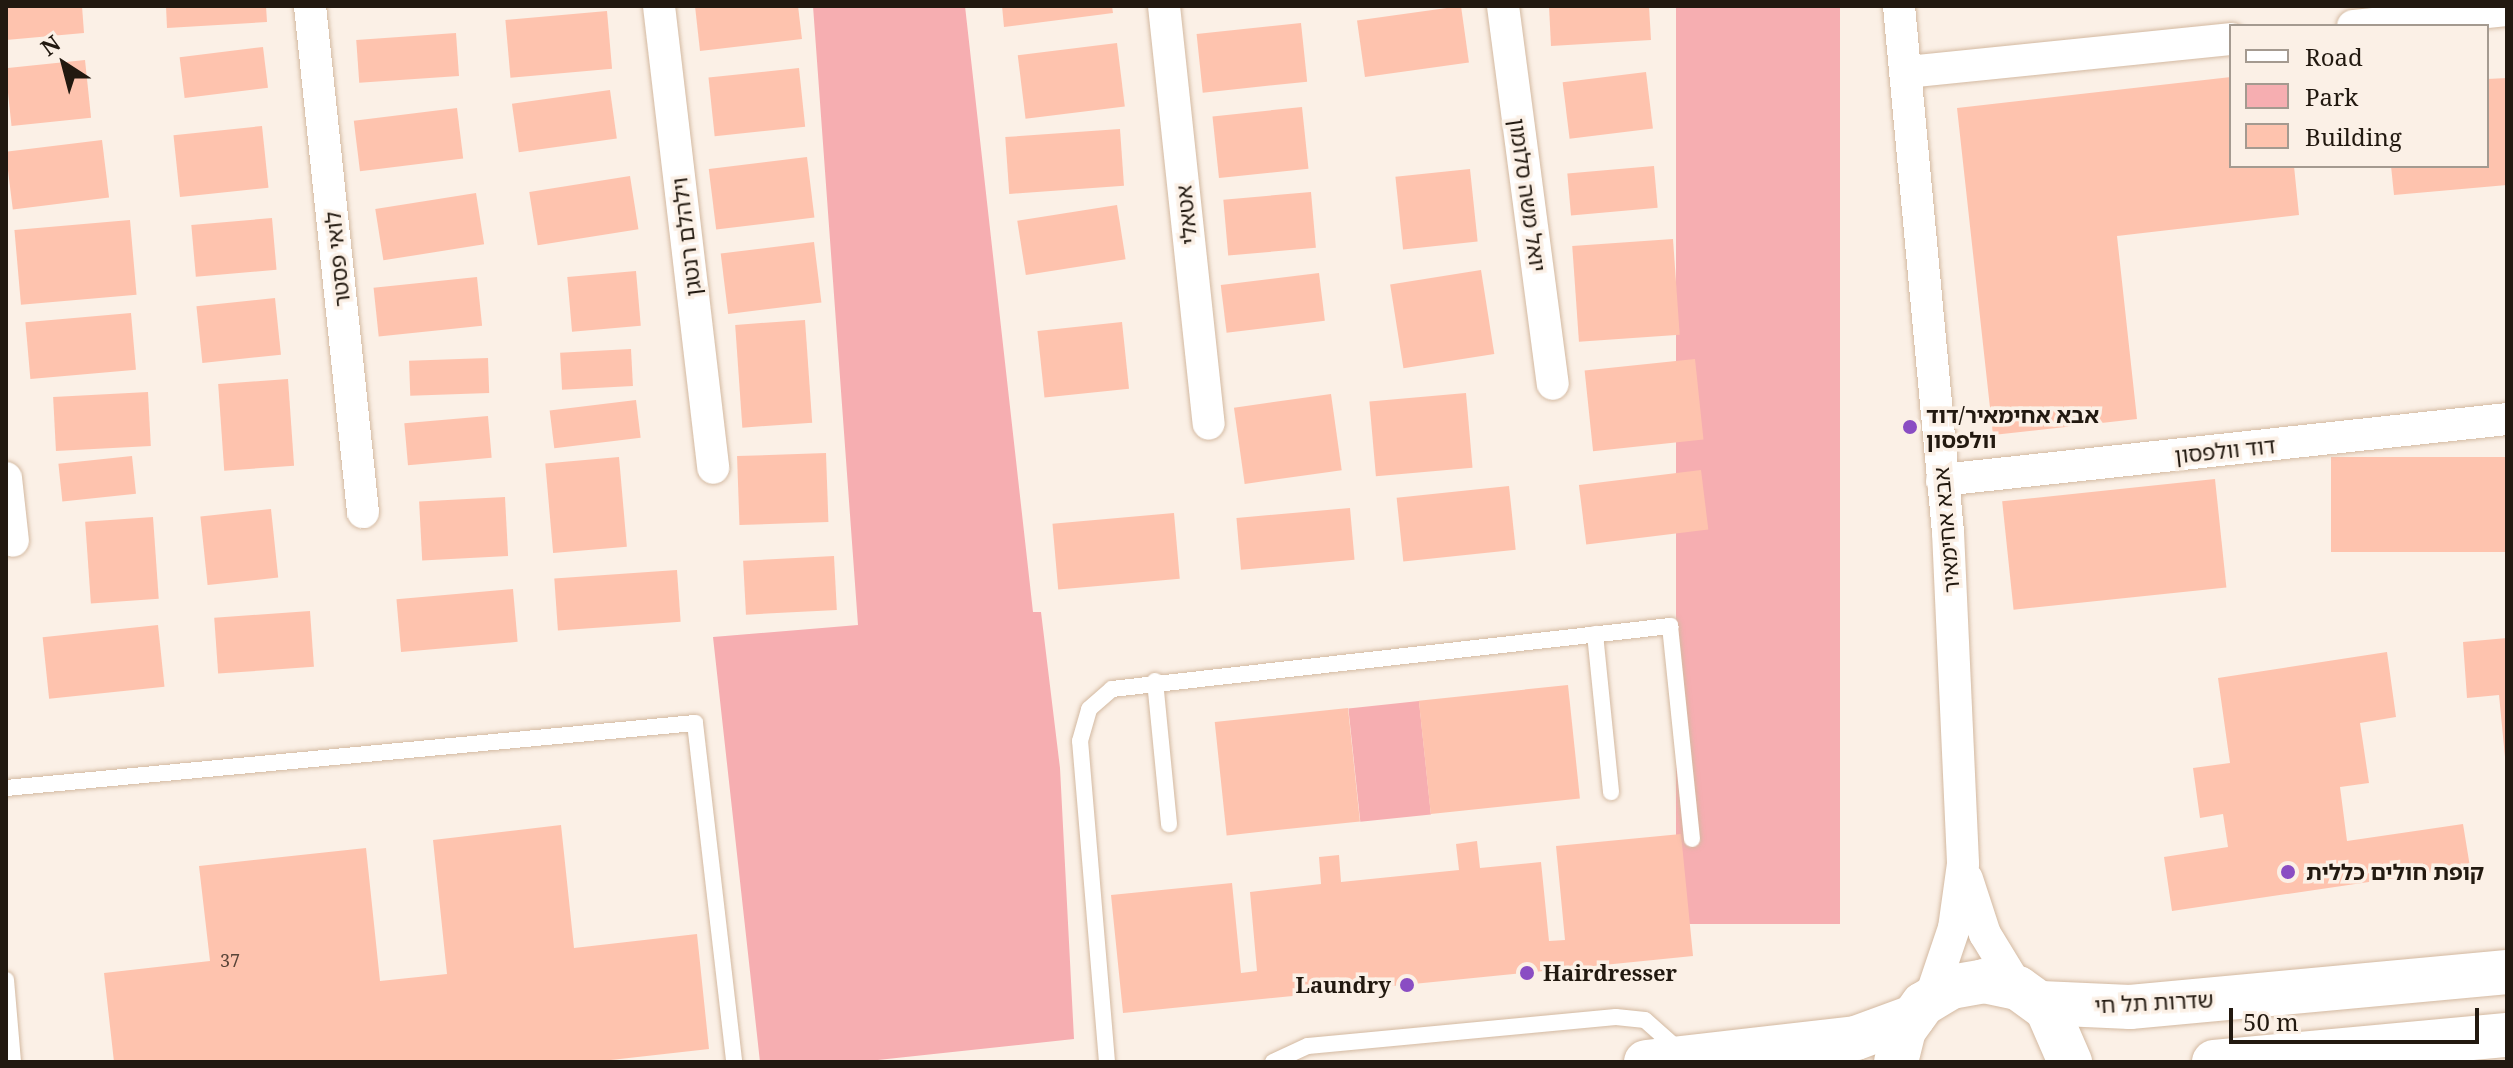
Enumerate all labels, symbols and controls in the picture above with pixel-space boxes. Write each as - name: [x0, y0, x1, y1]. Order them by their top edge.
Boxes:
- north arrow: [24, 24, 104, 104]
- legend: [2229, 24, 2489, 168]
- text: N: [34, 27, 66, 62]
- text: Road: [2305, 40, 2363, 73]
- text: Park: [2305, 80, 2358, 113]
- street label: יואל משה סלומון: [1504, 117, 1552, 273]
- text: Building: [2305, 120, 2402, 153]
- street label: וילהלם רנטגן: [666, 176, 706, 298]
- street label: אטאלי: [1170, 184, 1202, 246]
- street label: לואי פסטר: [319, 210, 355, 308]
- place label: אבא אחימאיר/דוד וולפסון: [1926, 401, 2099, 452]
- marker: אבא אחימאיר/דוד וולפסון: [1901, 418, 1919, 436]
- street label: דוד וולפסון: [2173, 432, 2277, 468]
- street label: אבא אחימאיר: [1927, 466, 1965, 594]
- place label: קופת חולים כללית: [2306, 859, 2484, 885]
- marker: קופת חולים כללית: [2277, 861, 2299, 883]
- house number: 37: [220, 949, 240, 971]
- place label: Hairdresser: [1543, 960, 1677, 986]
- marker: Hairdresser: [1518, 964, 1536, 982]
- place label: Laundry: [1296, 972, 1391, 998]
- marker: Laundry: [1398, 976, 1416, 994]
- street label: שדרות תל חי: [2094, 986, 2214, 1018]
- scale bar: [2233, 992, 2483, 1042]
- text: 50 m: [2243, 1005, 2299, 1038]

